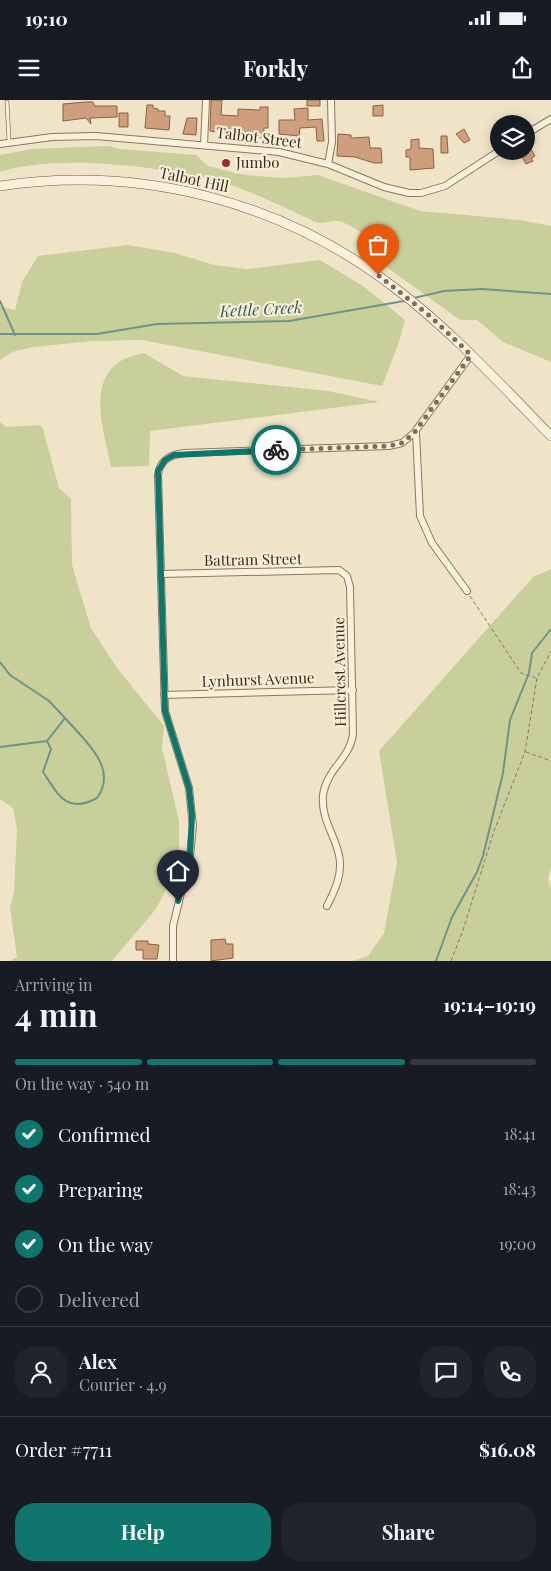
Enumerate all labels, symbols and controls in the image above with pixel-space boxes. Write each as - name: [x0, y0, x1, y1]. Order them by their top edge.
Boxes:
- text: 19:10: [25, 5, 68, 31]
- text: Forkly: [243, 53, 308, 83]
- icon: menu: [15, 54, 43, 82]
- icon: share: [508, 54, 536, 82]
- map controls: [490, 115, 535, 160]
- button: layers: [490, 115, 535, 160]
- street label: Talbot Street: [215, 122, 304, 152]
- place label: Jumbo: [235, 152, 279, 172]
- marker: Jumbo: [220, 157, 232, 169]
- street label: Talbot Hill: [158, 162, 231, 196]
- pin: [357, 224, 399, 275]
- icon: bag: [364, 231, 392, 259]
- water label: Kettle Creek: [218, 296, 303, 321]
- courier: [251, 425, 301, 475]
- icon: bike: [262, 436, 290, 464]
- street label: Battram Street: [204, 548, 303, 570]
- street label: Hillcrest Avenue: [328, 617, 350, 727]
- street label: Lynhurst Avenue: [201, 667, 315, 691]
- pin: [157, 850, 199, 901]
- icon: home: [164, 857, 192, 885]
- text: Arriving in: [15, 974, 93, 995]
- text: 19:14–19:19: [443, 991, 536, 1017]
- text: 4 min: [15, 992, 98, 1035]
- text: On the way · 540 m: [15, 1073, 149, 1094]
- icon: check: [15, 1120, 43, 1148]
- text: Confirmed: [58, 1121, 151, 1147]
- text: 18:41: [504, 1123, 536, 1144]
- icon: check: [15, 1175, 43, 1203]
- text: Preparing: [58, 1176, 143, 1202]
- text: 18:43: [503, 1178, 536, 1199]
- icon: check: [15, 1230, 43, 1258]
- text: On the way: [58, 1231, 153, 1257]
- text: 19:00: [498, 1233, 536, 1254]
- text: Delivered: [58, 1286, 140, 1312]
- button: person: [15, 1346, 67, 1398]
- button: chat: [420, 1346, 472, 1398]
- button: phone: [484, 1346, 536, 1398]
- text: Alex: [79, 1348, 117, 1374]
- text: Courier · 4.9: [79, 1374, 167, 1395]
- text: Order #7711: [15, 1436, 112, 1462]
- text: $16.08: [479, 1436, 536, 1462]
- button: Help: [15, 1503, 271, 1561]
- button: Share: [281, 1503, 536, 1561]

